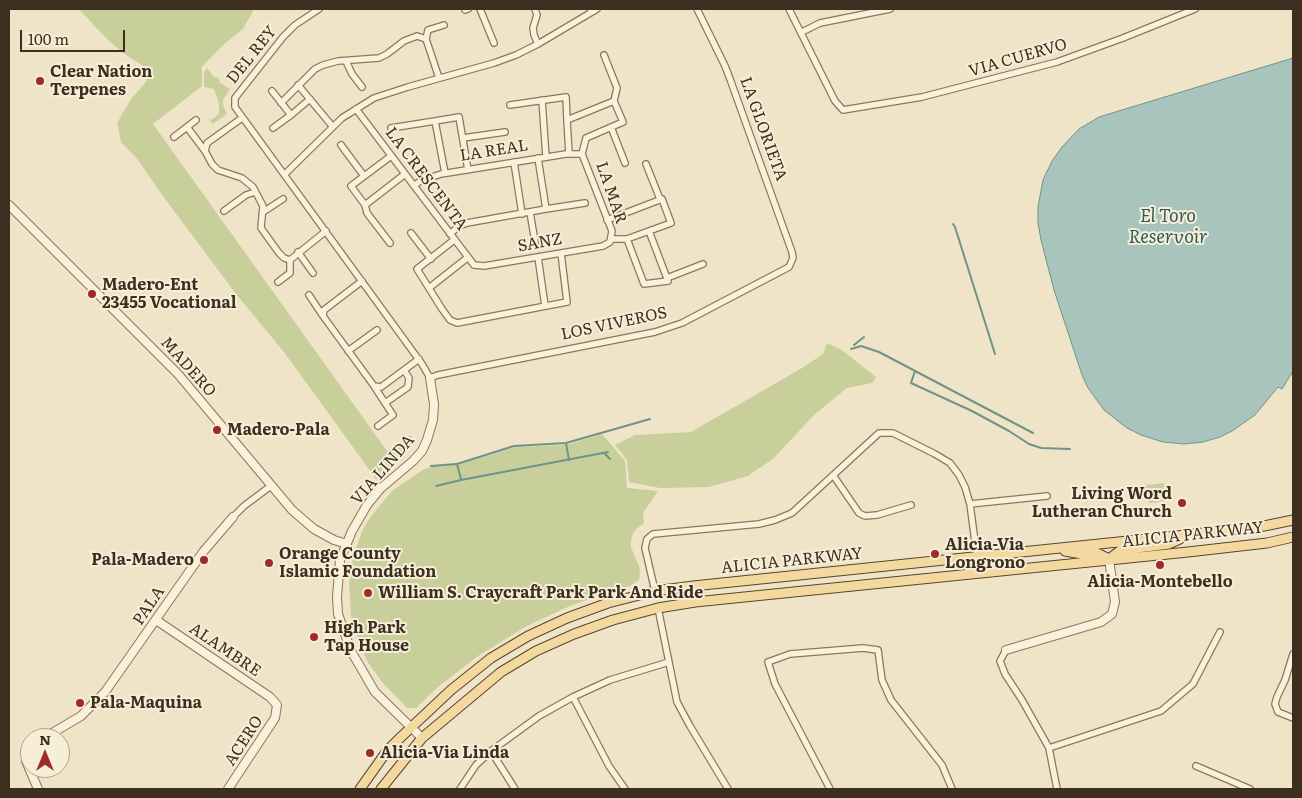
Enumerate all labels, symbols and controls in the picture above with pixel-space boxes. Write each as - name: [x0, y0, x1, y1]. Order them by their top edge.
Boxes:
- scale bar: [22, 20, 128, 52]
- street label: DEL REY: [223, 22, 281, 88]
- text: 100 m: [28, 27, 69, 50]
- street label: VIA CUERVO: [967, 35, 1069, 81]
- place label: Clear Nation Terpenes: [50, 62, 152, 100]
- street label: LA GLORIETA: [735, 74, 791, 184]
- marker: Clear Nation Terpenes: [34, 75, 46, 87]
- street label: LA CRESCENTA: [381, 124, 471, 234]
- street label: LA REAL: [458, 136, 530, 166]
- street label: LA MAR: [591, 159, 631, 227]
- water label: El Toro Reservoir: [1128, 206, 1208, 248]
- street label: SANZ: [516, 230, 564, 256]
- place label: Madero-Ent 23455 Vocational: [102, 275, 237, 313]
- marker: Madero-Ent 23455 Vocational: [86, 288, 98, 300]
- street label: LOS VIVEROS: [559, 303, 669, 345]
- street label: MADERO: [156, 333, 220, 401]
- place label: Madero-Pala: [227, 420, 330, 440]
- marker: Madero-Pala: [211, 424, 223, 436]
- street label: VIA LINDA: [347, 431, 419, 509]
- place label: Living Word Lutheran Church: [1032, 484, 1172, 522]
- marker: Living Word Lutheran Church: [1176, 497, 1188, 509]
- street label: ALICIA PARKWAY: [1121, 518, 1265, 552]
- place label: Alicia-Via Longrono: [945, 535, 1025, 573]
- place label: Orange County Islamic Foundation: [279, 544, 436, 582]
- street label: ALICIA PARKWAY: [720, 544, 864, 578]
- marker: Alicia-Via Longrono: [929, 548, 941, 560]
- place label: Pala-Madero: [91, 550, 194, 570]
- marker: Pala-Madero: [198, 554, 210, 566]
- marker: Orange County Islamic Foundation: [263, 557, 275, 569]
- marker: Alicia-Montebello: [1154, 559, 1166, 571]
- place label: Alicia-Montebello: [1087, 572, 1233, 592]
- street label: PALA: [129, 583, 169, 629]
- place label: William S. Craycraft Park Park And Ride: [378, 583, 703, 603]
- marker: William S. Craycraft Park Park And Ride: [362, 587, 374, 599]
- place label: High Park Tap House: [324, 618, 409, 656]
- street label: ALAMBRE: [186, 619, 264, 681]
- marker: High Park Tap House: [308, 631, 320, 643]
- place label: Pala-Maquina: [90, 693, 202, 713]
- marker: Pala-Maquina: [74, 697, 86, 709]
- street label: ACERO: [221, 712, 267, 770]
- north arrow: [20, 728, 70, 778]
- text: N: [39, 729, 51, 749]
- place label: Alicia-Via Linda: [380, 743, 509, 763]
- marker: Alicia-Via Linda: [364, 747, 376, 759]

